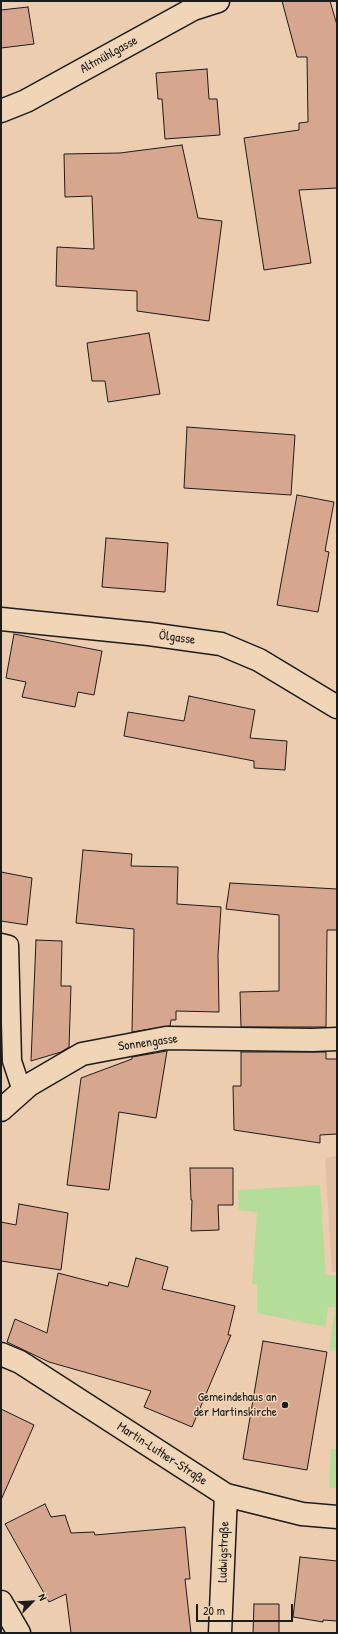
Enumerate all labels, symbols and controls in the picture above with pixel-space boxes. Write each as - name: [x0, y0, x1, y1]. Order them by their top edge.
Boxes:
- street label: Altmühlgasse: [78, 33, 140, 77]
- street label: Ölgasse: [158, 628, 196, 648]
- street label: Sonnengasse: [117, 1031, 179, 1055]
- place label: Gemeindehaus an der Martinskirche: [194, 1390, 277, 1421]
- marker: Gemeindehaus an der Martinskirche: [280, 1400, 290, 1410]
- street label: Martin-Luther-Straße: [114, 1419, 210, 1489]
- street label: Ludwigstraße: [215, 1521, 233, 1583]
- north arrow: [12, 1582, 52, 1622]
- text: N: [35, 1592, 51, 1603]
- scale bar: [198, 1596, 295, 1622]
- text: 20 m: [203, 1602, 225, 1619]

